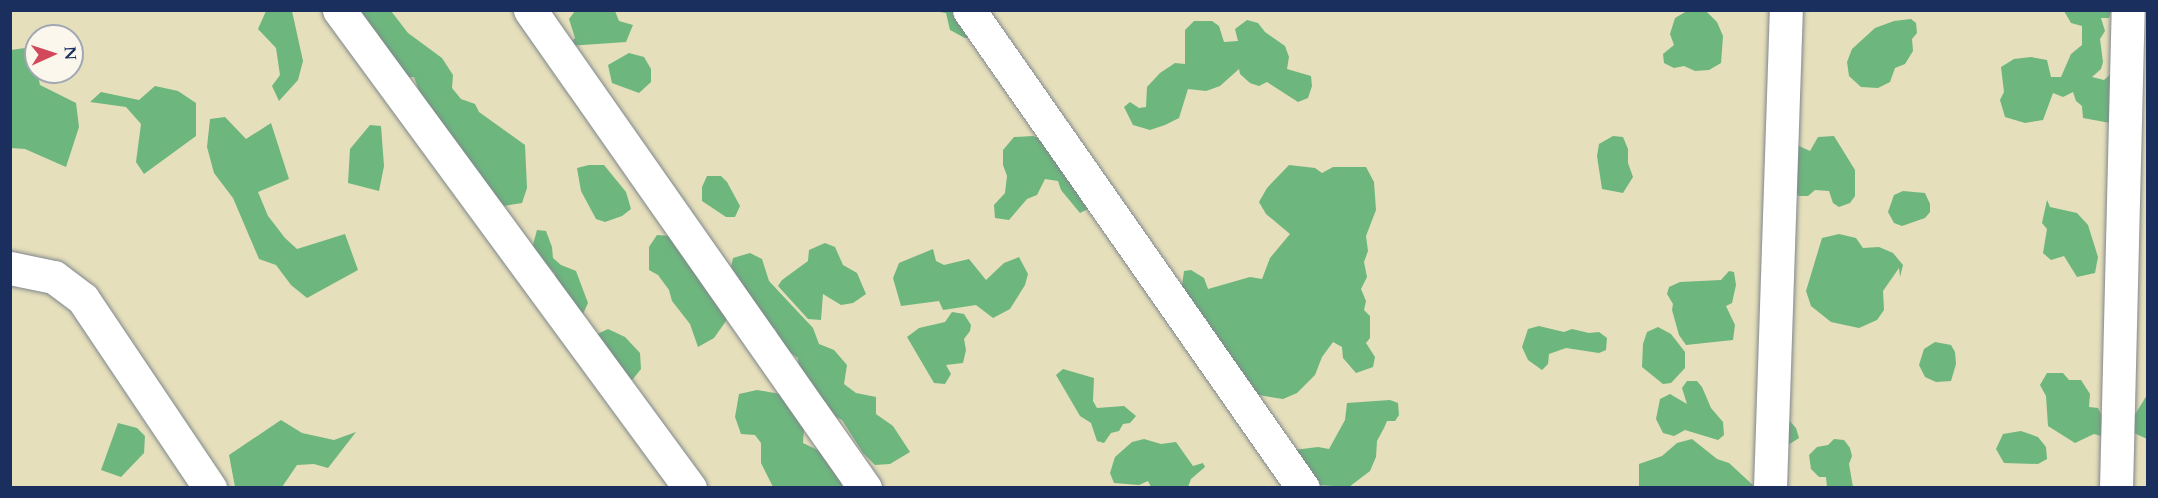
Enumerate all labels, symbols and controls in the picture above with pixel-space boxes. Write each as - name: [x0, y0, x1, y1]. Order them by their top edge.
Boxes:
- north arrow: [24, 24, 84, 84]
- text: N: [59, 46, 81, 61]

